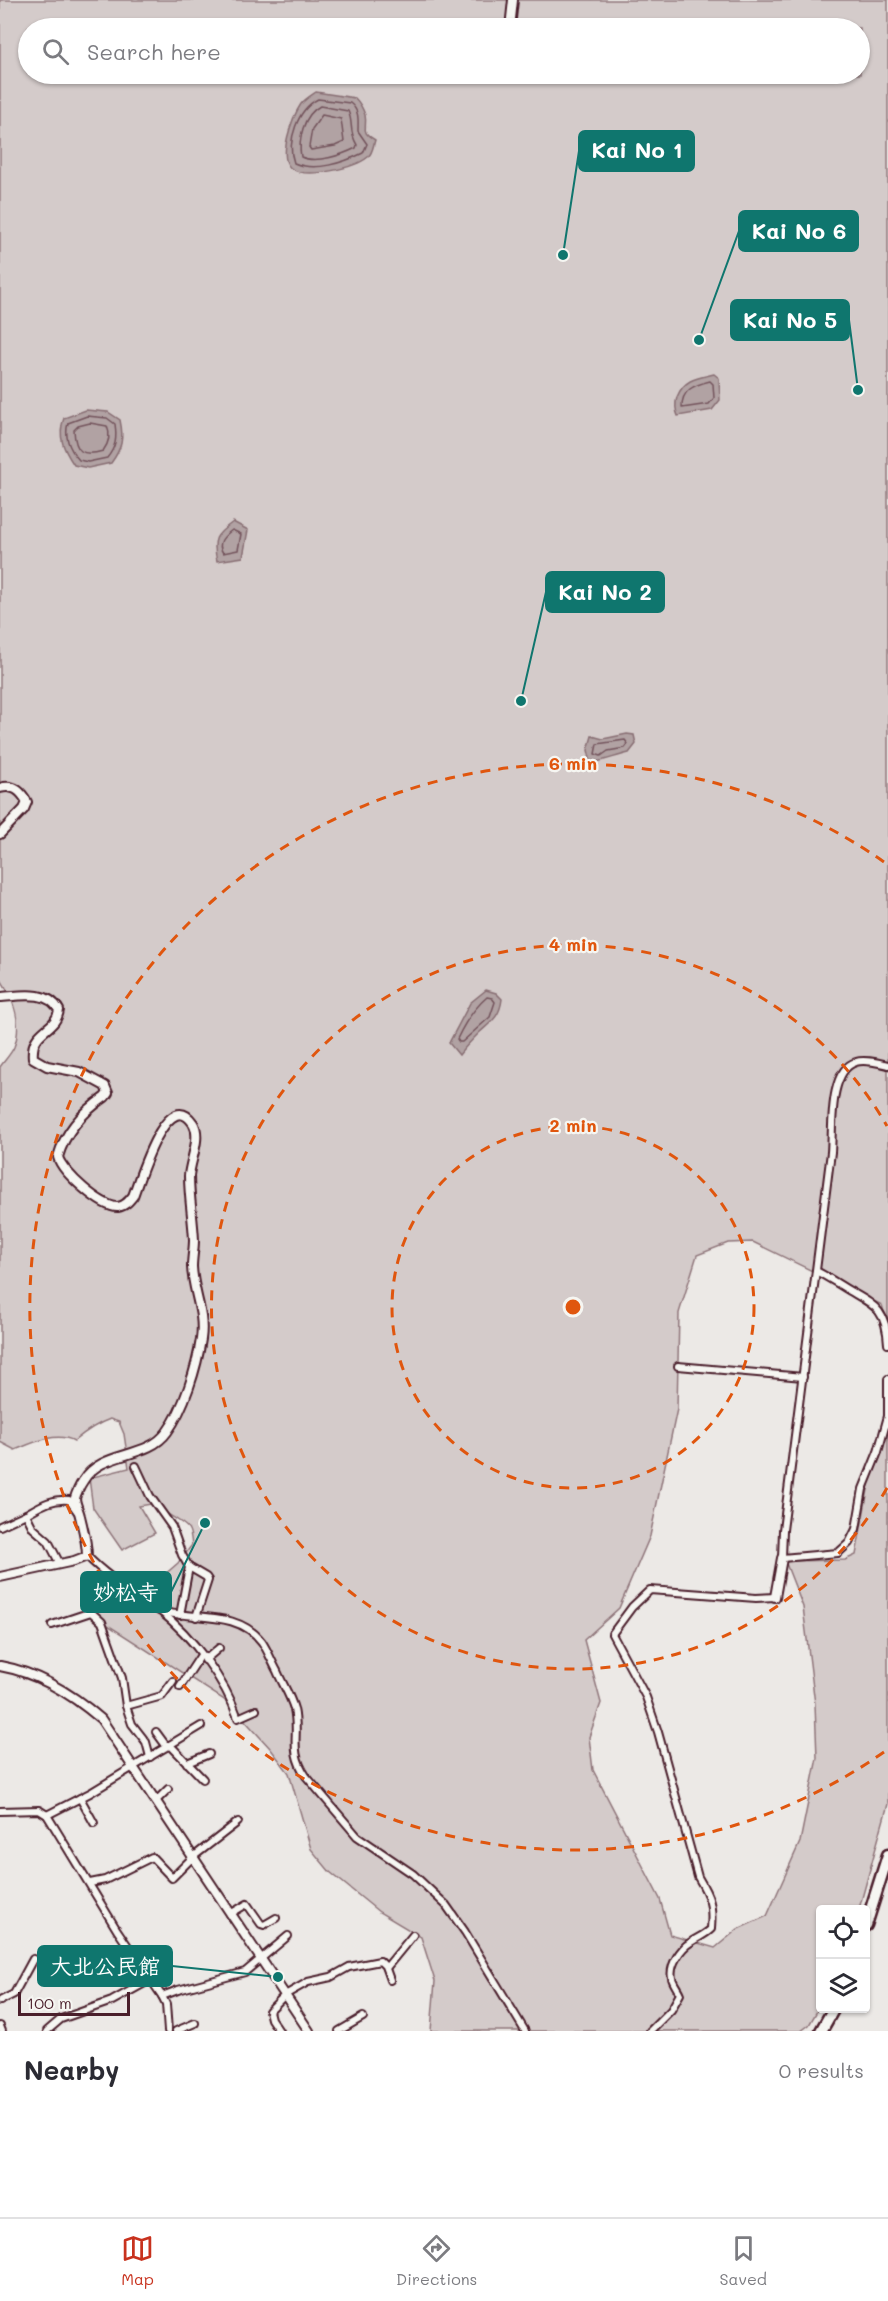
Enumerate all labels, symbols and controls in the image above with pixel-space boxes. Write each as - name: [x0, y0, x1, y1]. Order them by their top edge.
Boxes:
- search box: [18, 18, 870, 84]
- icon: search: [39, 35, 72, 68]
- text: Search here: [87, 37, 221, 66]
- callout: Kai No 1: [579, 131, 694, 171]
- text: Kai No 1: [591, 135, 683, 164]
- callout: Kai No 6: [739, 211, 858, 251]
- text: Kai No 6: [752, 216, 846, 245]
- callout: Kai No 5: [731, 300, 849, 340]
- text: Kai No 5: [743, 305, 837, 334]
- callout: Kai No 2: [546, 572, 664, 612]
- text: Kai No 2: [558, 577, 652, 606]
- text: 6 min: [549, 751, 597, 775]
- text: 4 min: [549, 932, 597, 956]
- text: 2 min: [549, 1113, 597, 1137]
- centre of rings: [563, 1297, 583, 1317]
- callout: 妙松寺: [81, 1572, 171, 1612]
- text: 妙松寺: [93, 1577, 159, 1606]
- map controls: [816, 1905, 870, 2013]
- button: locate: [816, 1905, 870, 1959]
- callout: 大北公民館: [38, 1946, 172, 1986]
- text: 大北公民館: [50, 1951, 160, 1980]
- button: layers: [816, 1959, 870, 2013]
- scale bar: [18, 1989, 130, 2016]
- text: 100 m: [27, 1992, 72, 2013]
- text: Nearby: [24, 2053, 119, 2087]
- text: 0 results: [779, 2057, 864, 2083]
- tab: Map: [121, 2232, 154, 2289]
- tab: Directions: [396, 2232, 477, 2289]
- tab: Saved: [719, 2232, 767, 2289]

